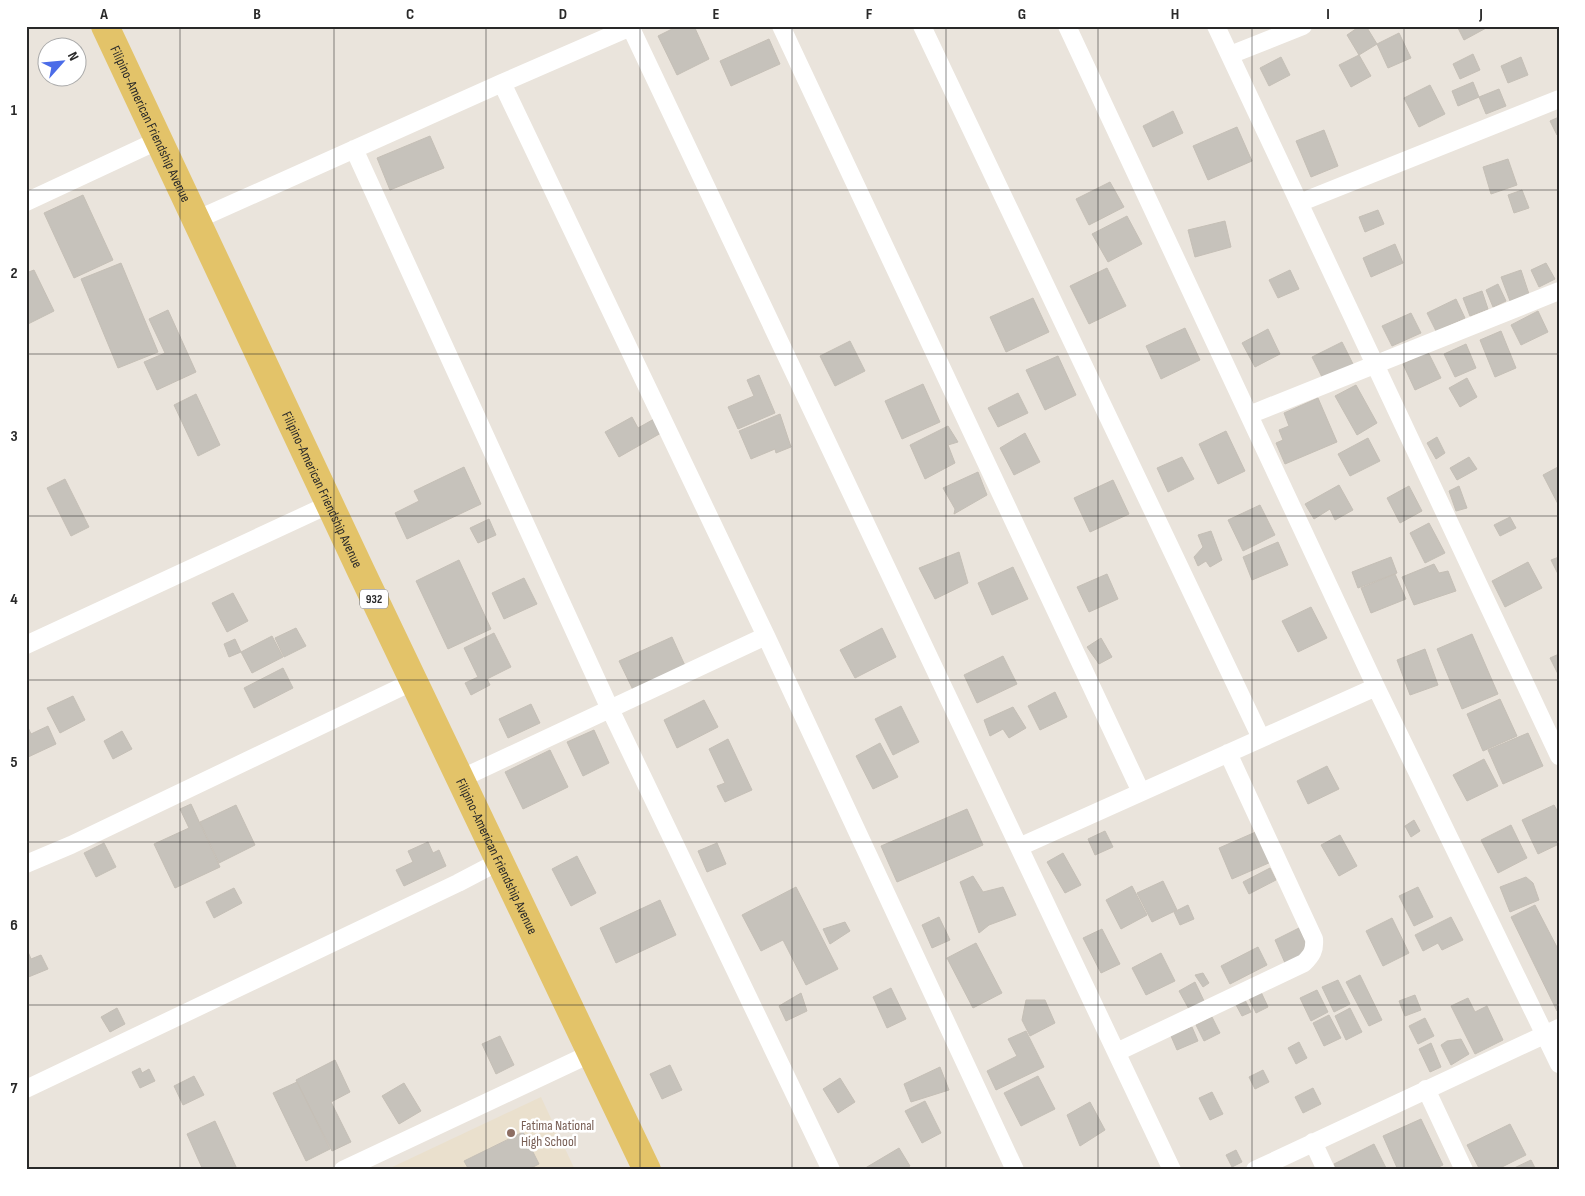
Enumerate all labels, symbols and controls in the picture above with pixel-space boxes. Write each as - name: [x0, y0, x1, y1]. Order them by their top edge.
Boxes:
- text: A: [99, 5, 108, 24]
- text: B: [253, 5, 261, 24]
- text: C: [406, 5, 414, 24]
- text: D: [559, 5, 567, 24]
- text: E: [713, 5, 720, 24]
- text: F: [866, 5, 873, 24]
- text: G: [1018, 5, 1026, 24]
- text: H: [1171, 5, 1179, 24]
- text: I: [1326, 5, 1330, 24]
- text: J: [1478, 5, 1483, 24]
- north arrow: [38, 38, 88, 88]
- street label: Filipino-American Friendship Avenue: [106, 43, 194, 205]
- text: N: [64, 49, 82, 64]
- text: 1: [11, 101, 18, 120]
- text: 2: [10, 264, 18, 283]
- street label: Filipino-American Friendship Avenue: [278, 409, 366, 571]
- text: 3: [10, 427, 18, 446]
- text: 4: [10, 590, 18, 609]
- road number: 932: [360, 590, 388, 608]
- text: 5: [10, 753, 18, 772]
- street label: Filipino-American Friendship Avenue: [452, 776, 541, 937]
- text: 6: [10, 916, 18, 935]
- text: 7: [11, 1079, 18, 1098]
- place label: Fatima National High School: [521, 1117, 594, 1150]
- marker: Fatima National High School: [505, 1127, 517, 1139]

